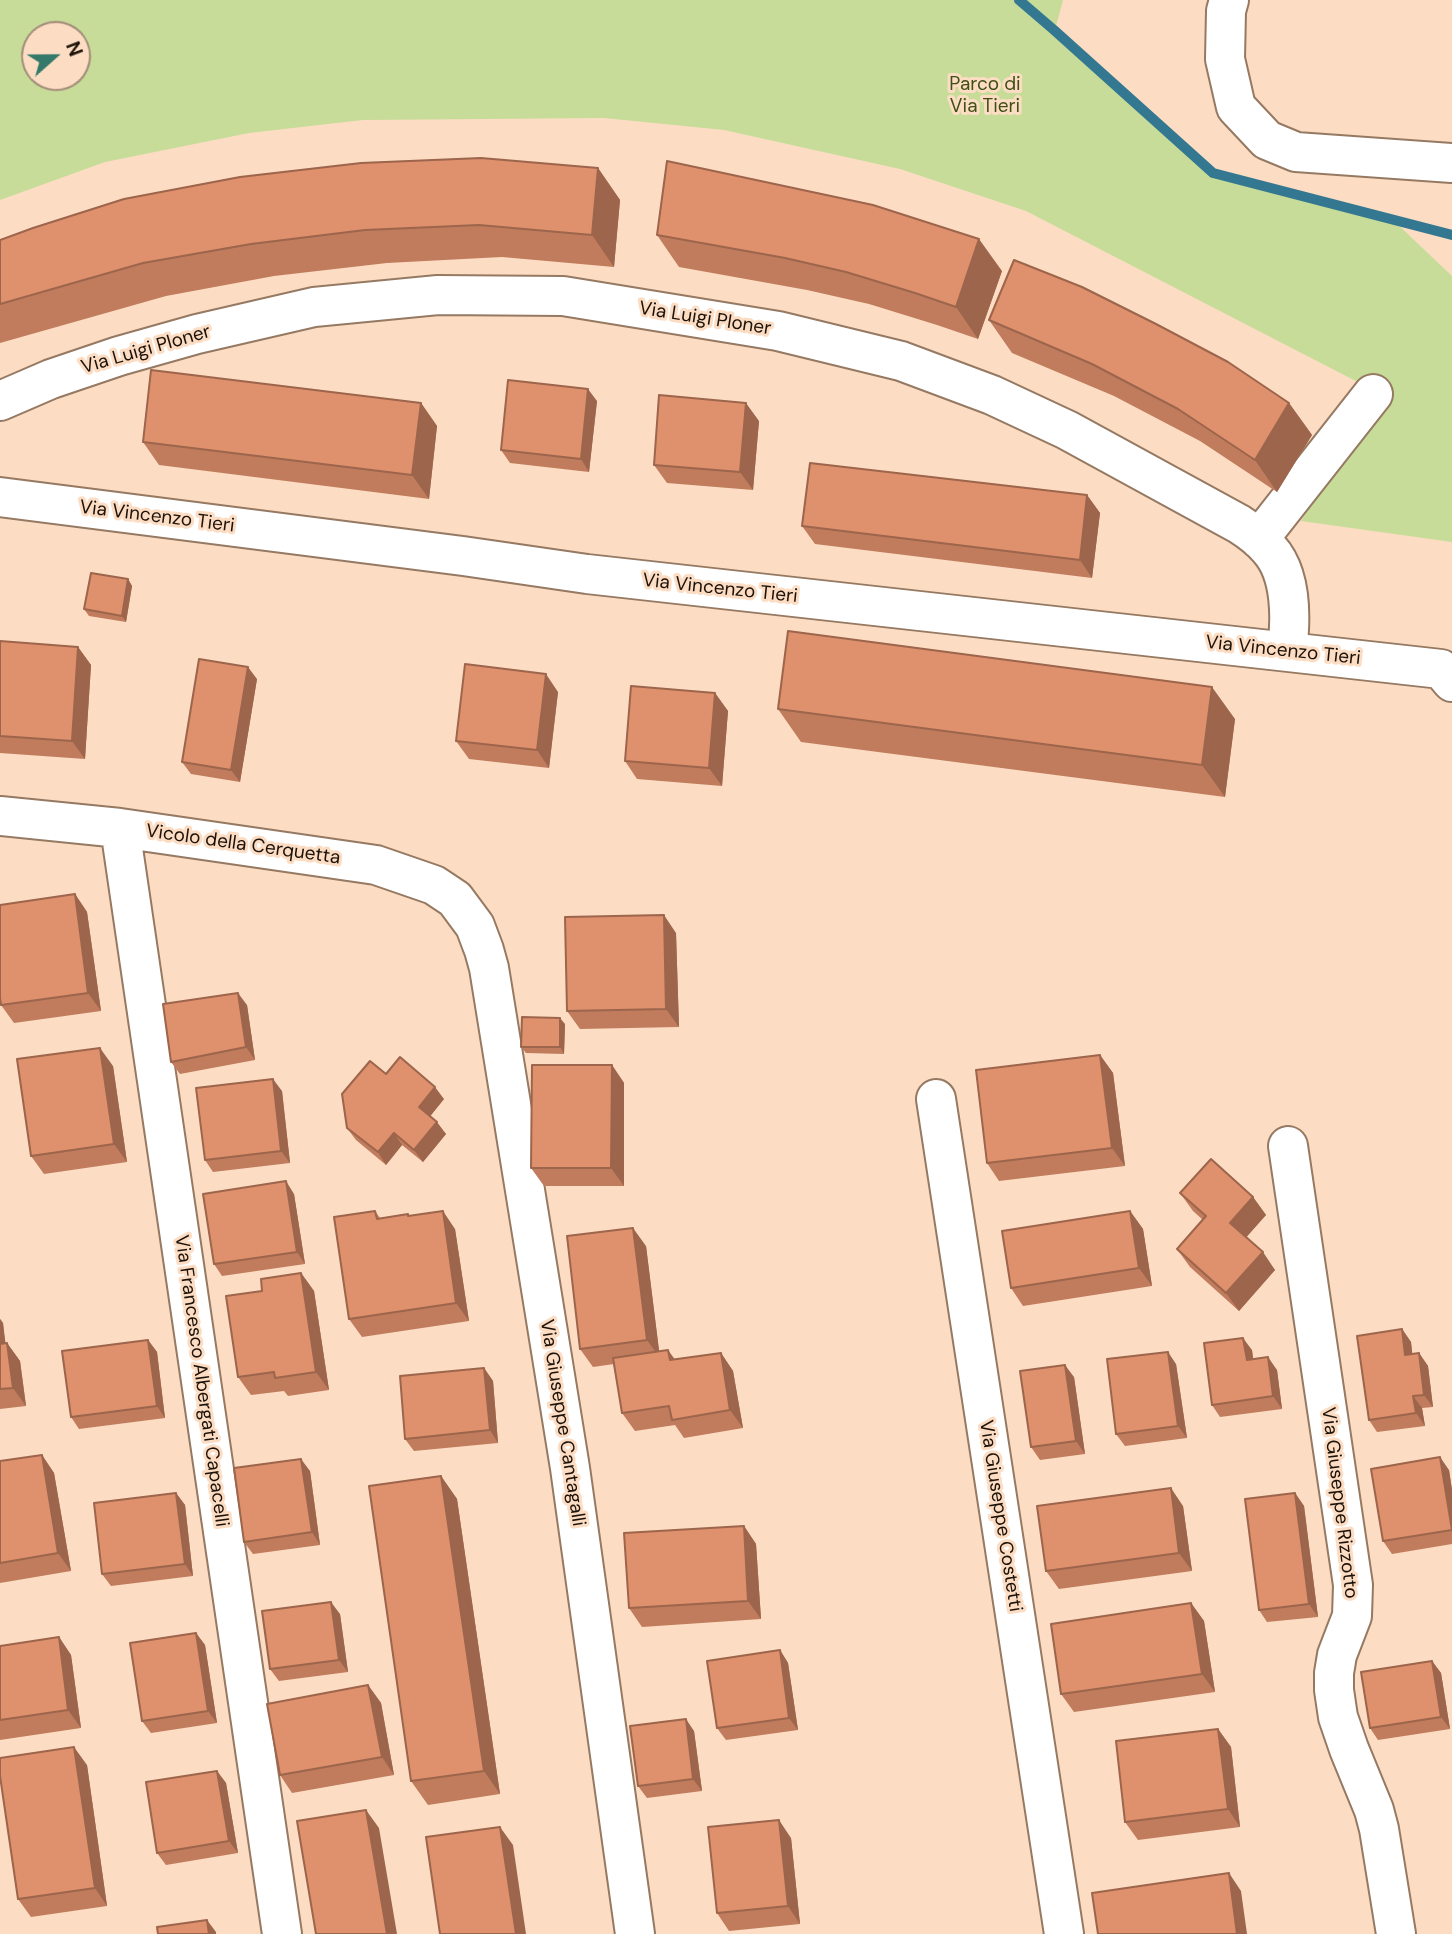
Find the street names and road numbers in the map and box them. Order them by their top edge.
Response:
street label: Via Luigi Ploner [637,297,773,341]
street label: Via Luigi Ploner [79,321,213,379]
street label: Via Vincenzo Tieri [78,496,236,538]
street label: Via Vincenzo Tieri [641,570,799,608]
street label: Via Vincenzo Tieri [1204,632,1362,670]
street label: Vicolo della Cerquetta [144,820,342,870]
street label: Via Francesco Albergati Capacelli [169,1234,233,1528]
street label: Via Giuseppe Cantagalli [534,1318,590,1528]
street label: Via Giuseppe Rizzotto [1316,1406,1362,1600]
street label: Via Giuseppe Costetti [974,1419,1026,1613]

